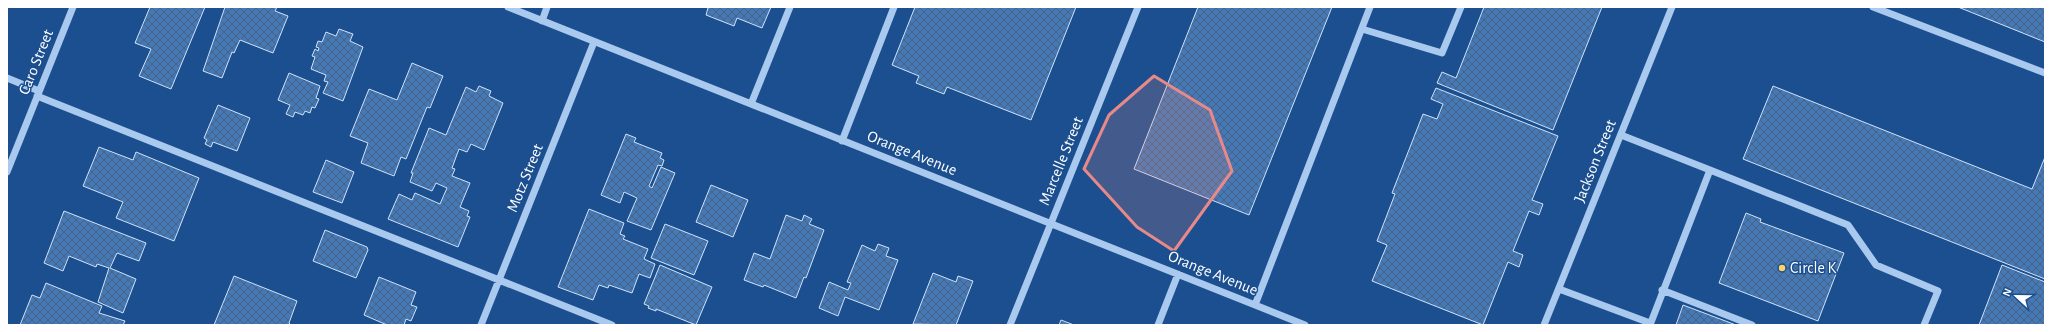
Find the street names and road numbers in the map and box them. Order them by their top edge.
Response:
street label: Caro Street [16,27,56,97]
street label: Marcelle Street [1036,114,1086,208]
street label: Jackson Street [1571,117,1619,205]
street label: Orange Avenue [865,128,959,178]
street label: Motz Street [504,142,546,214]
street label: Orange Avenue [1166,248,1260,298]

